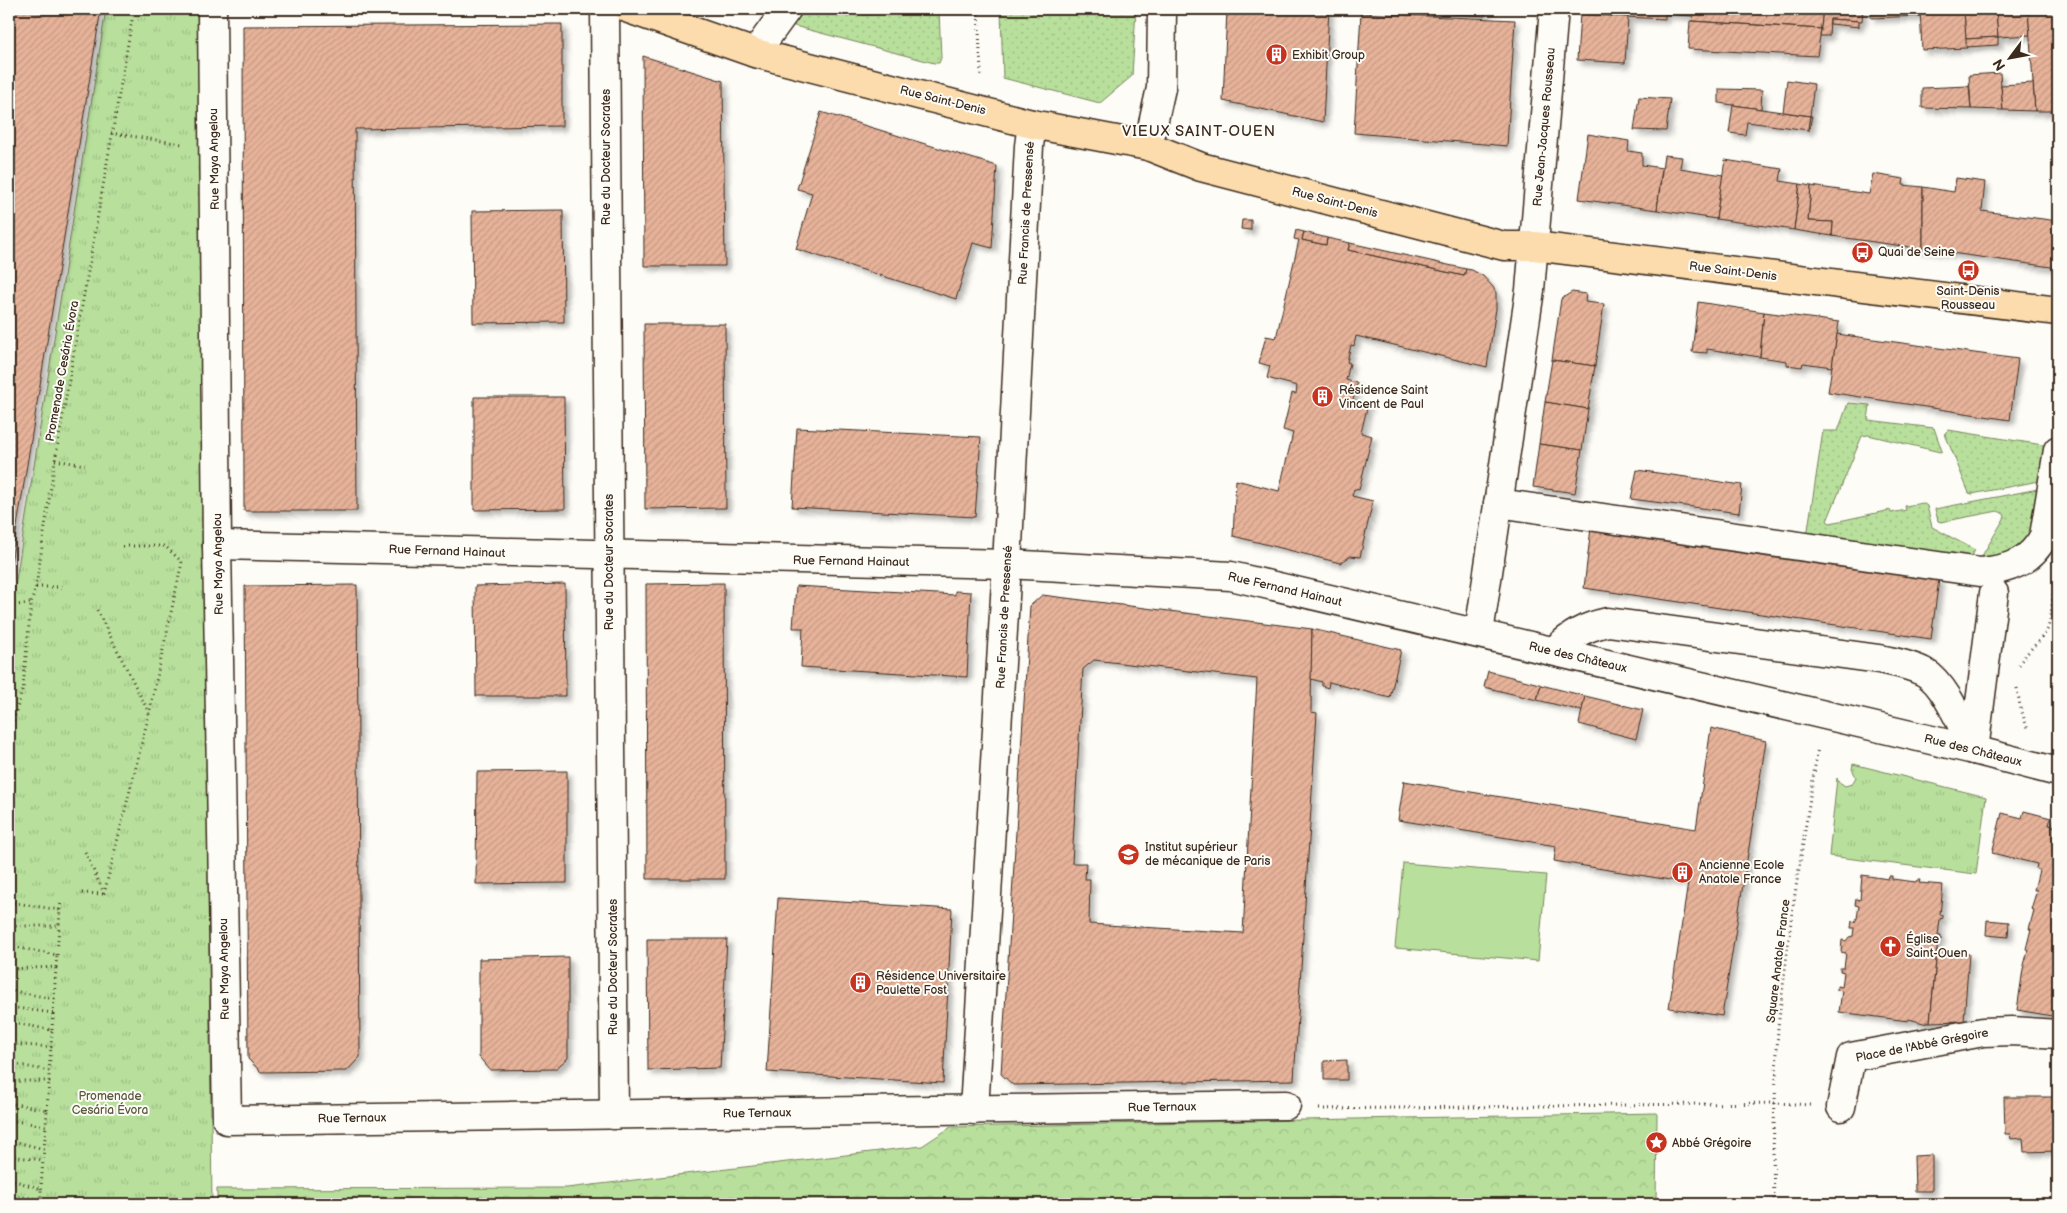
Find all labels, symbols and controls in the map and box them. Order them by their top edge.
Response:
north arrow [1984,32,2034,82]
building icon: Exhibit Group [1264,43,1288,67]
street label: Rue Jean-Jacques Rousseau [1530,47,1559,207]
place label: Exhibit Group [1292,48,1365,63]
text: N [1989,56,2009,74]
street label: Rue Saint-Denis [898,83,988,118]
street label: Rue du Docteur Socrates [599,89,614,225]
street label: Rue Maya Angelou [206,108,223,210]
district label: VIEUX SAINT-OUEN [1122,122,1276,141]
street label: Rue Francis de Pressensé [1015,141,1038,285]
street label: Rue Saint-Denis [1290,184,1379,221]
bus stop icon: Quai de Seine [1850,240,1874,264]
place label: Quai de Seine [1878,245,1955,260]
bus stop icon: Saint-Denis Rousseau [1956,258,1980,282]
street label: Rue Saint-Denis [1688,259,1778,284]
place label: Saint-Denis Rousseau [1937,284,2000,313]
street label: Promenade Cesária Évora [42,299,82,443]
place label: Résidence Saint Vincent de Paul [1339,383,1428,412]
building icon: Résidence Saint Vincent de Paul [1311,385,1335,409]
street label: Rue du Docteur Socrates [602,494,617,630]
street label: Rue Maya Angelou [210,513,227,615]
street label: Rue Fernand Hainaut [388,542,506,561]
street label: Rue Francis de Pressensé [993,545,1016,689]
street label: Rue Fernand Hainaut [793,553,910,570]
street label: Rue Fernand Hainaut [1226,569,1344,610]
street label: Rue des Châteaux [1527,639,1629,676]
street label: Rue des Châteaux [1922,731,2024,770]
place label: Institut supérieur de mécanique de Paris [1145,840,1270,869]
school or university icon: Institut supérieur de mécanique de Paris [1117,842,1141,866]
place label: Ancienne Ecole Anatole France [1699,858,1784,887]
building icon: Ancienne Ecole Anatole France [1671,860,1695,884]
street label: Square Anatole France [1763,898,1794,1024]
street label: Rue du Docteur Socrates [606,899,621,1035]
street label: Rue Maya Angelou [216,918,233,1020]
place label: Église Saint-Ouen [1906,931,1968,961]
church icon: Église Saint-Ouen [1878,934,1902,958]
place label: Résidence Universitaire Paulette Fost [876,969,1006,998]
building icon: Résidence Universitaire Paulette Fost [848,971,872,995]
street label: Place de l'Abbé Grégoire [1854,1025,1990,1066]
park label: Promenade Cesária Évora [72,1089,148,1118]
street label: Rue Ternaux [1128,1099,1197,1116]
street label: Rue Ternaux [723,1105,792,1122]
street label: Rue Ternaux [318,1110,387,1127]
place icon: Abbé Grégoire [1644,1131,1668,1155]
place label: Abbé Grégoire [1672,1136,1751,1151]

